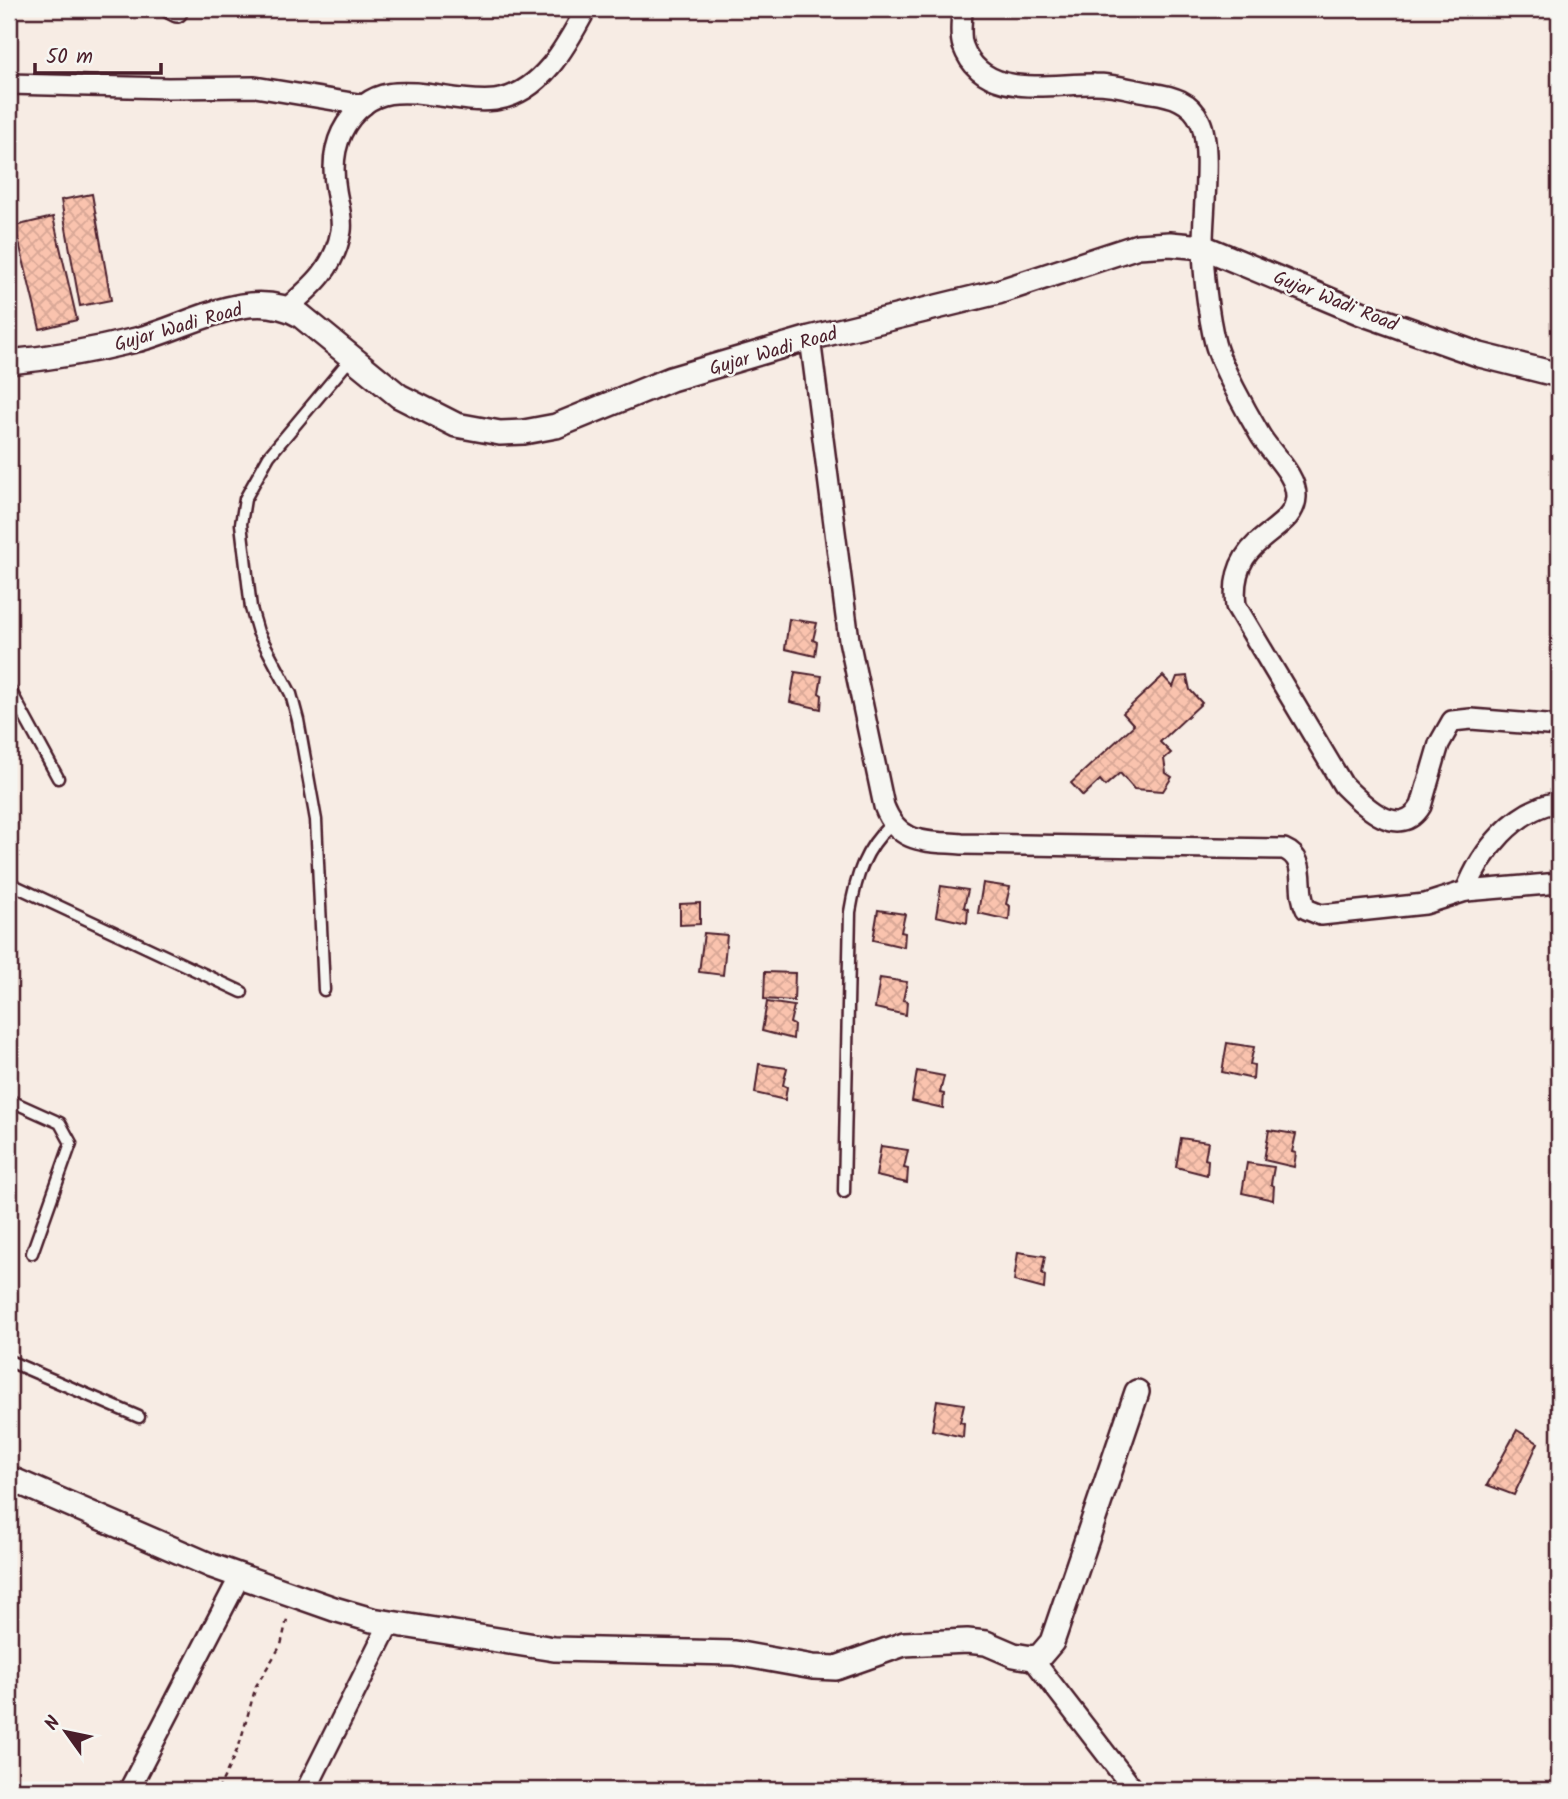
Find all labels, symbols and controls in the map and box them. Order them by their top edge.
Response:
scale bar [35,32,161,76]
text: 50 m [46,41,93,74]
street label: Gujar Wadi Road [1268,263,1402,341]
street label: Gujar Wadi Road [111,295,247,361]
street label: Gujar Wadi Road [706,319,842,385]
north arrow [32,1698,102,1768]
text: N [38,1711,69,1737]

